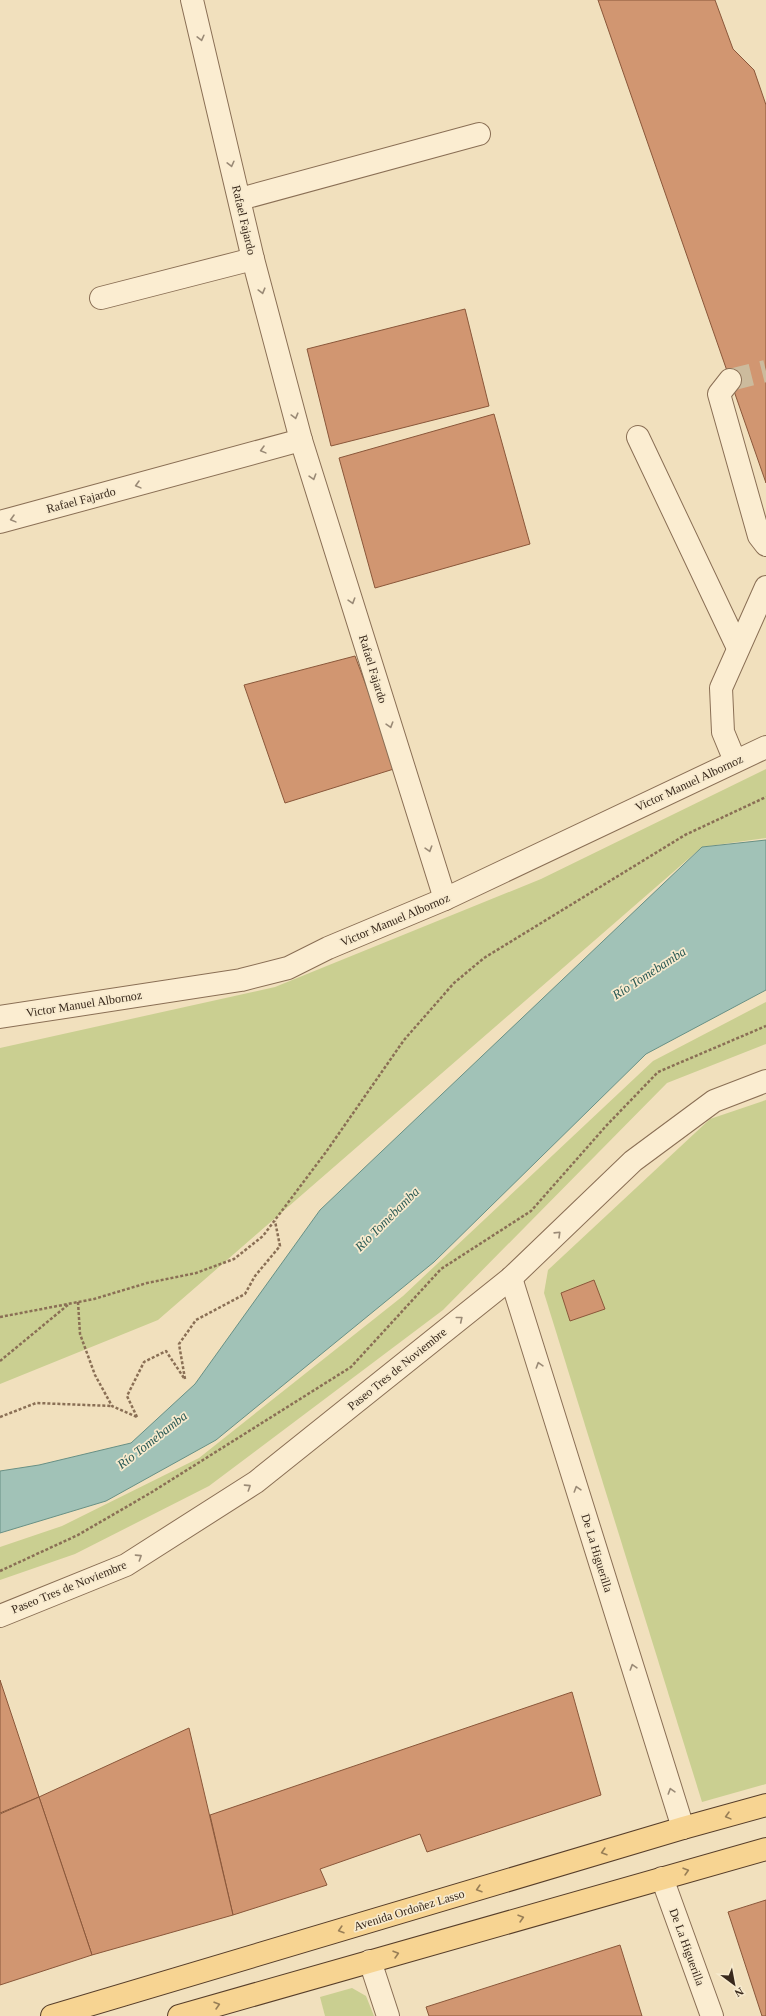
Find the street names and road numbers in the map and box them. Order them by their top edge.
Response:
street label: Rafael Fajardo [229,184,259,256]
street label: Rafael Fajardo [45,484,117,516]
street label: Rafael Fajardo [356,633,390,705]
street label: Victor Manuel Albornoz [633,752,745,814]
street label: Victor Manuel Albornoz [338,891,452,949]
street label: Victor Manuel Albornoz [25,988,143,1020]
street label: Paseo Tres de Noviembre [345,1325,449,1413]
street label: De La Higuerilla [578,1512,616,1595]
street label: Paseo Tres de Noviembre [9,1557,129,1617]
street label: Avenida Ordoñez Lasso [352,1886,466,1934]
street label: De La Higuerilla [667,1906,708,1988]

